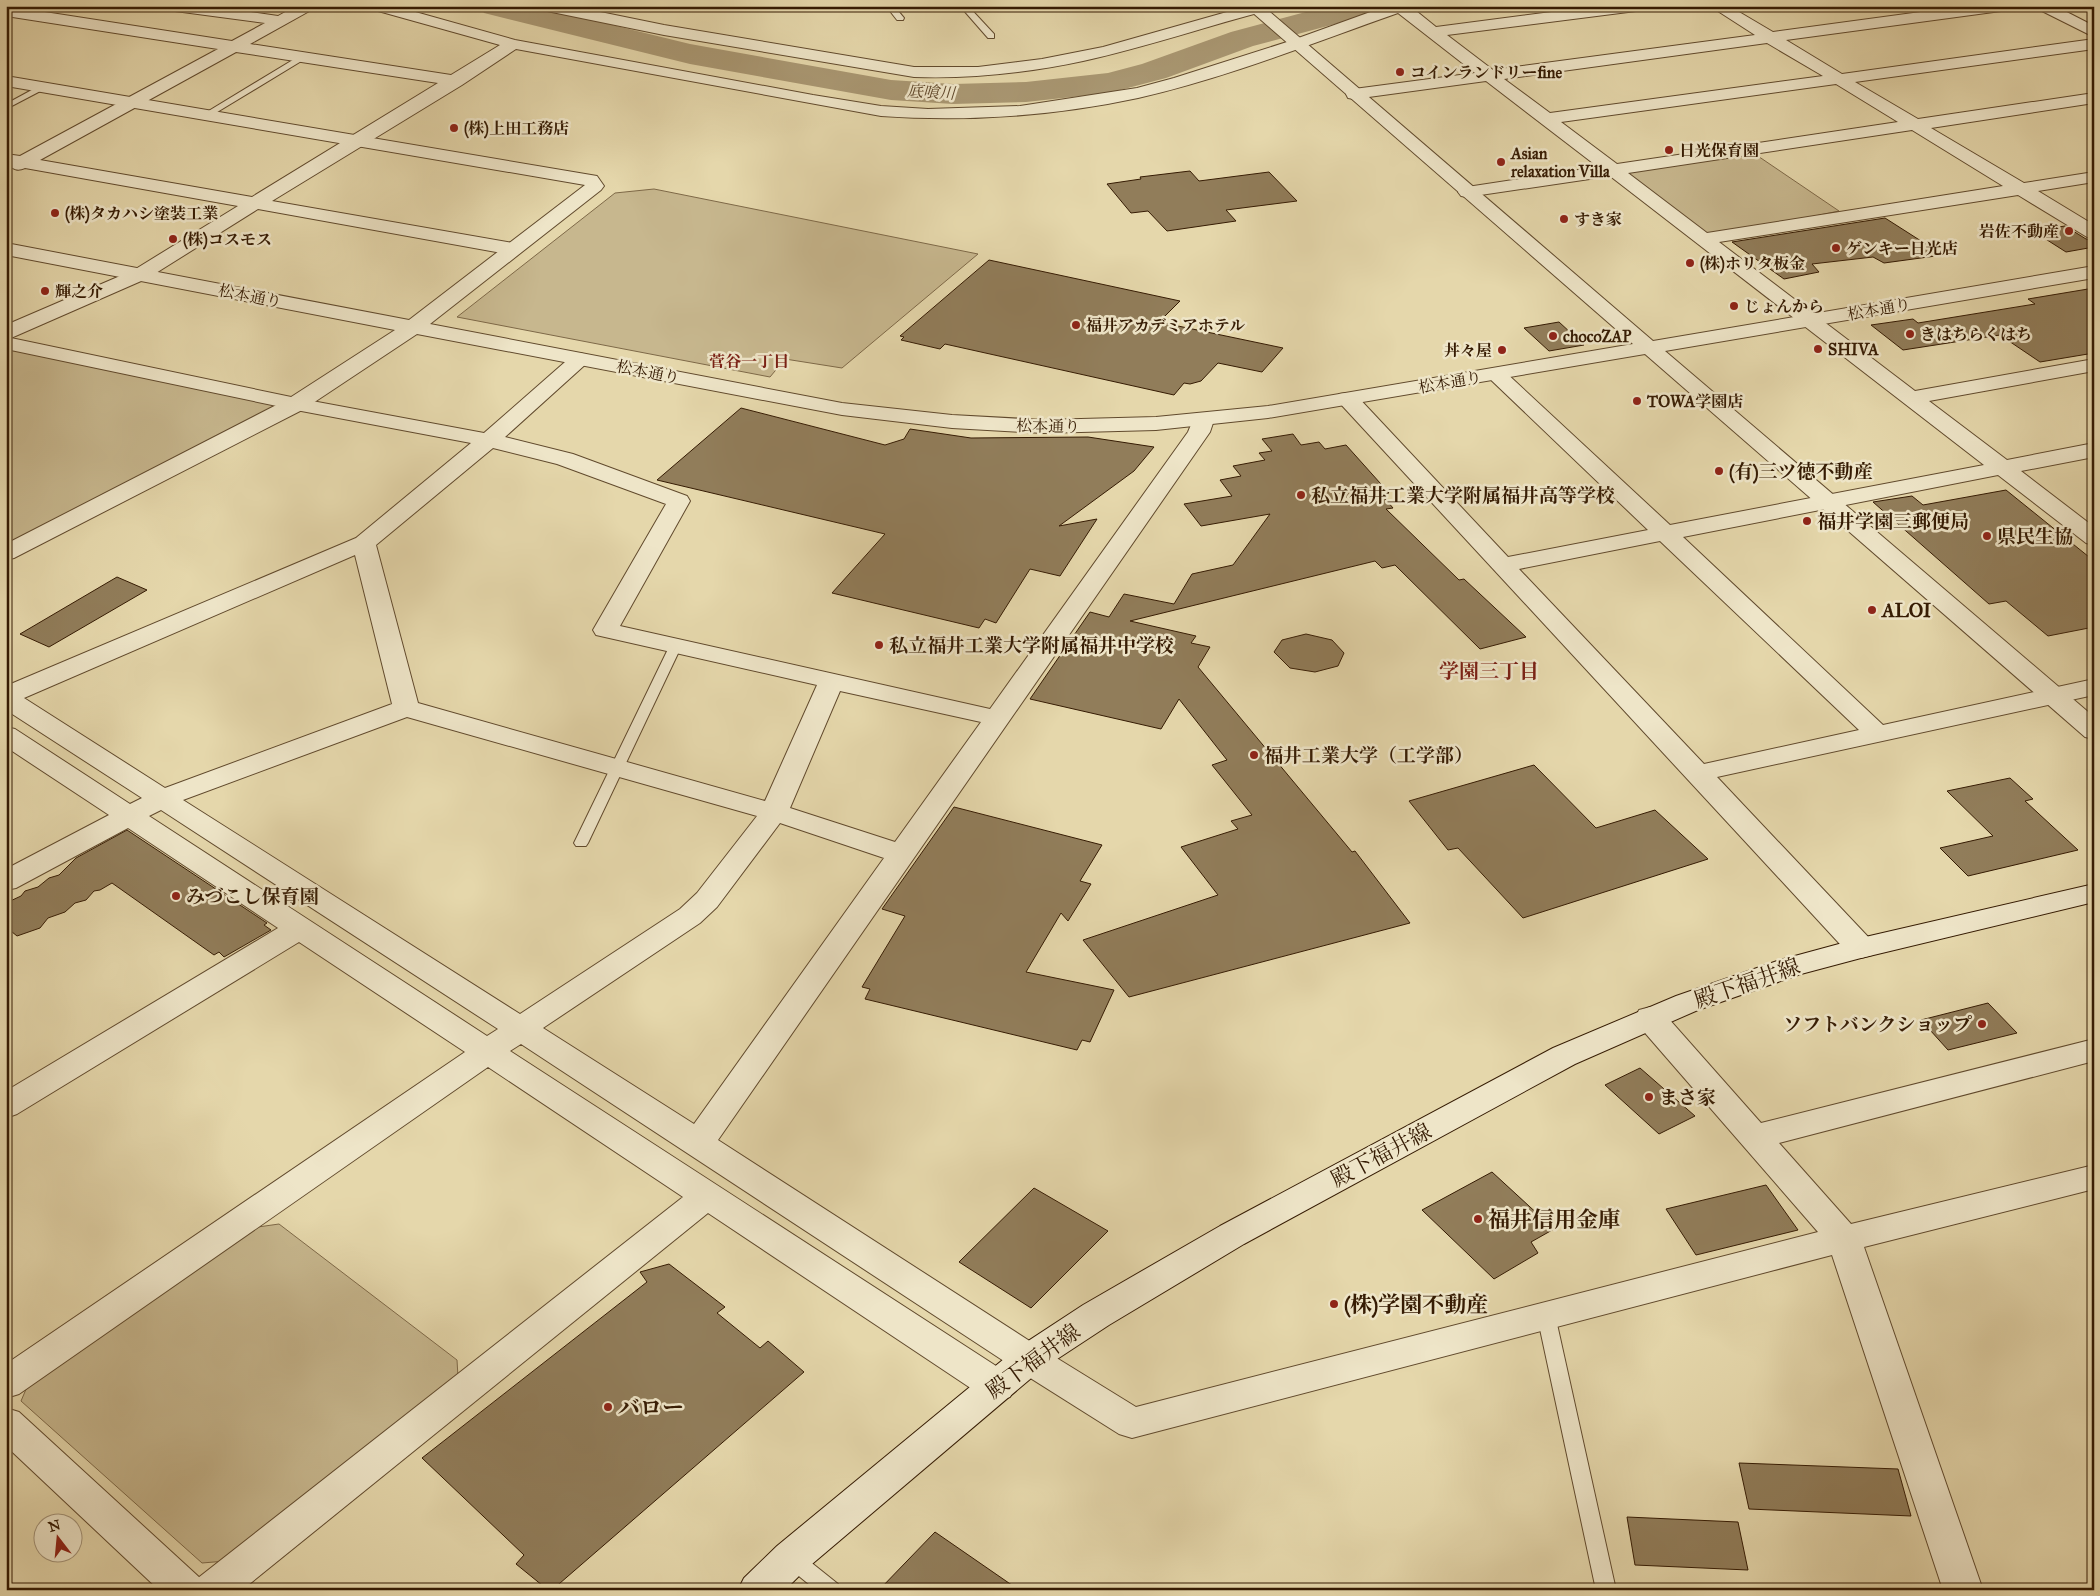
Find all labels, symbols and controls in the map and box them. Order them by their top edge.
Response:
place label: コインランドリーfine [1410,63,1562,82]
marker: コインランドリーfine [1394,66,1406,78]
water label: 底喰川 [907,81,957,103]
place label: (株)上田工務店 [464,119,569,139]
marker: (株)上田工務店 [448,122,460,134]
place label: 日光保育園 [1679,141,1759,160]
place label: Asian relaxation Villa [1510,144,1611,181]
marker: 日光保育園 [1663,144,1675,156]
marker: Asian relaxation Villa [1495,156,1507,168]
place label: (株)タカハシ塗装工業 [65,204,218,224]
marker: (株)タカハシ塗装工業 [49,207,61,219]
place label: すき家 [1574,210,1622,229]
marker: すき家 [1558,213,1570,225]
place label: 岩佐不動産 [1979,222,2059,241]
marker: 岩佐不動産 [2063,225,2075,237]
place label: (株)コスモス [183,230,272,250]
marker: (株)コスモス [167,233,179,245]
place label: ゲンキー日光店 [1846,239,1958,258]
marker: ゲンキー日光店 [1830,242,1842,254]
place label: (株)ホリタ板金 [1700,254,1805,274]
marker: (株)ホリタ板金 [1684,257,1696,269]
street label: 松本通り [217,281,283,311]
place label: 輝之介 [55,282,103,301]
marker: 輝之介 [39,285,51,297]
street label: 松本通り [1846,294,1912,324]
place label: じょんから [1744,297,1824,316]
marker: じょんから [1728,300,1740,312]
place label: 福井アカデミアホテル [1085,316,1245,335]
marker: 福井アカデミアホテル [1070,319,1082,331]
place label: きはちらくはち [1920,325,2032,344]
place label: chocoZAP [1563,327,1632,346]
marker: きはちらくはち [1904,328,1916,340]
marker: chocoZAP [1547,330,1559,342]
place label: SHIVA [1828,340,1879,359]
place label: 丼々屋 [1444,341,1492,360]
marker: SHIVA [1812,343,1824,355]
marker: 丼々屋 [1496,344,1508,356]
district label: 菅谷一丁目 [709,352,789,371]
street label: 松本通り [615,357,681,387]
street label: 松本通り [1417,367,1483,397]
place label: TOWA学園店 [1646,392,1743,411]
marker: TOWA学園店 [1631,395,1643,407]
street label: 松本通り [1016,416,1080,436]
place label: (有)三ツ徳不動産 [1729,460,1873,484]
marker: (有)三ツ徳不動産 [1713,465,1725,477]
place label: 私立福井工業大学附属福井高等学校 [1311,484,1615,507]
marker: 私立福井工業大学附属福井高等学校 [1295,489,1307,501]
place label: 福井学園三郵便局 [1817,510,1969,533]
marker: 福井学園三郵便局 [1801,515,1813,527]
place label: 県民生協 [1997,525,2073,548]
marker: 県民生協 [1981,530,1993,542]
place label: ALOI [1880,599,1931,622]
marker: ALOI [1866,604,1878,616]
place label: 私立福井工業大学附属福井中学校 [889,634,1174,657]
marker: 私立福井工業大学附属福井中学校 [873,639,885,651]
district label: 学園三丁目 [1439,659,1539,683]
place label: 福井工業大学（工学部） [1264,744,1473,767]
marker: 福井工業大学（工学部） [1248,749,1260,761]
place label: みづこし保育園 [186,885,319,908]
marker: みづこし保育園 [170,890,182,902]
street label: 殿下福井線 [1691,952,1803,1014]
place label: ソフトバンクショップ [1783,1013,1972,1036]
marker: ソフトバンクショップ [1976,1018,1988,1030]
place label: まさ家 [1659,1086,1716,1109]
marker: まさ家 [1643,1091,1655,1103]
street label: 殿下福井線 [1326,1117,1436,1193]
place label: 福井信用金庫 [1488,1206,1620,1233]
marker: 福井信用金庫 [1472,1213,1484,1225]
place label: (株)学園不動産 [1344,1291,1488,1318]
marker: (株)学園不動産 [1328,1298,1340,1310]
street label: 殿下福井線 [981,1318,1085,1404]
place label: バロー [618,1394,684,1421]
marker: バロー [602,1401,614,1413]
north arrow [32,1514,82,1564]
text: N [47,1516,63,1536]

